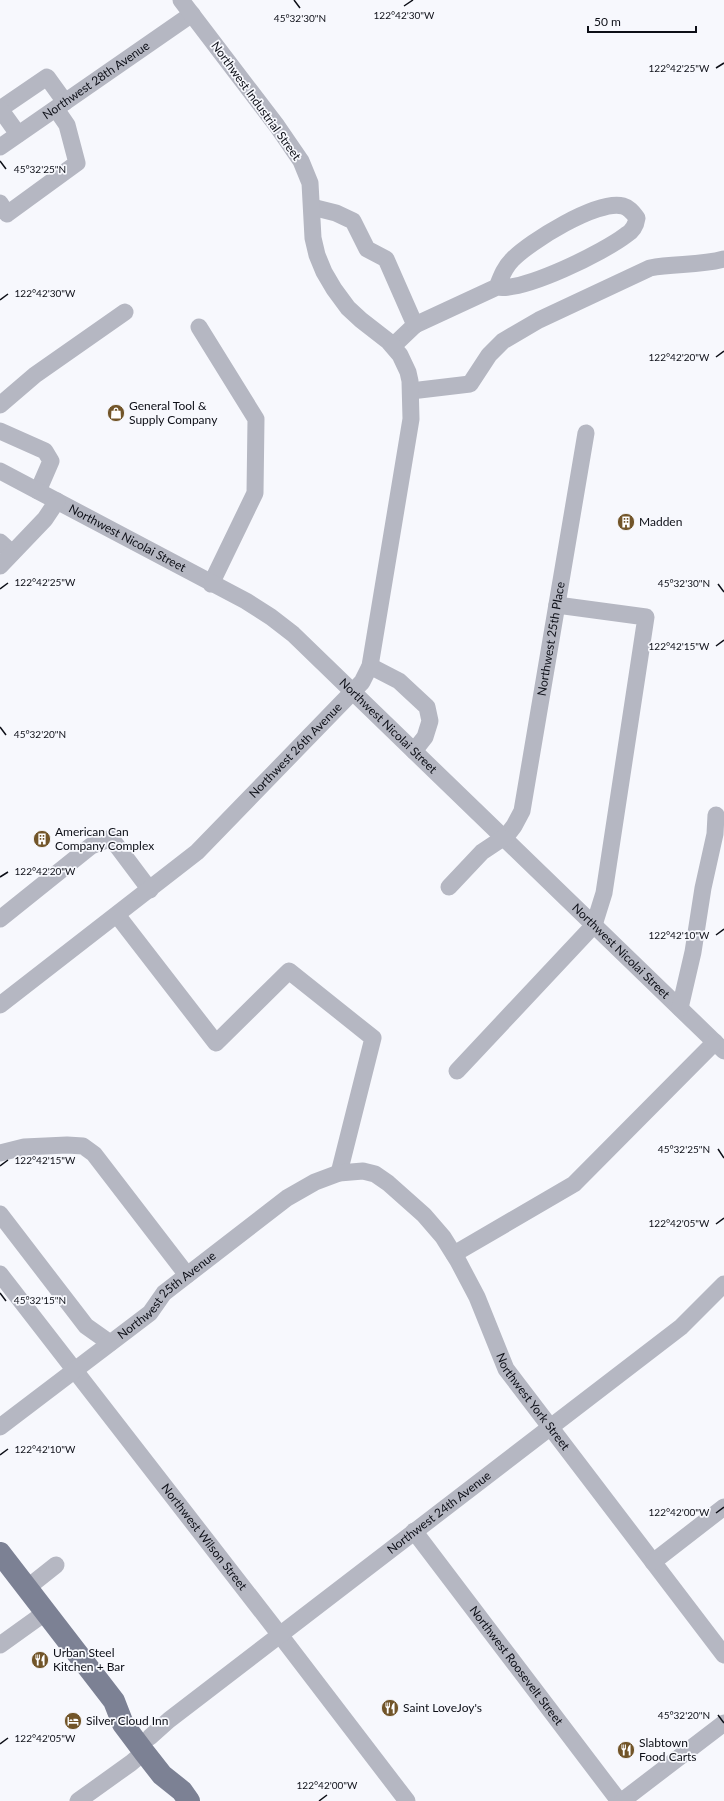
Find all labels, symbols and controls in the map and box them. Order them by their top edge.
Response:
scale bar [588,8,696,34]
text: 122°42'30"W [374,9,435,21]
text: 45°32'30"N [274,12,326,24]
text: 50 m [594,14,621,29]
street label: Northwest 28th Avenue [39,38,152,122]
street label: Northwest Industrial Street [208,38,305,164]
text: 122°42'25"W [649,62,710,74]
text: 45°32'25"N [14,163,66,175]
text: 122°42'30"W [15,287,76,299]
text: 122°42'20"W [649,351,710,363]
place label: General Tool & Supply Company [129,398,218,427]
shop icon: General Tool & Supply Company [106,403,126,423]
street label: Northwest Nicolai Street [66,501,189,575]
building icon: Madden [616,512,636,532]
place label: Madden [639,514,682,529]
text: 122°42'25"W [15,576,76,588]
text: 45°32'30"N [658,577,710,589]
street label: Northwest 25th Place [534,581,568,697]
text: 122°42'15"W [649,640,710,652]
street label: Northwest Nicolai Street [336,675,441,777]
street label: Northwest 26th Avenue [246,699,345,801]
text: 45°32'20"N [14,728,66,740]
place label: American Can Company Complex [55,824,154,853]
building icon: American Can Company Complex [32,829,52,849]
text: 122°42'20"W [15,865,76,877]
street label: Northwest Nicolai Street [569,900,674,1002]
text: 122°42'10"W [649,929,710,941]
text: 45°32'25"N [658,1143,710,1155]
text: 122°42'15"W [15,1154,76,1166]
text: 122°42'05"W [649,1217,710,1229]
street label: Northwest 25th Avenue [114,1248,219,1342]
text: 45°32'15"N [14,1294,66,1306]
street label: Northwest York Street [493,1350,574,1454]
text: 122°42'10"W [15,1443,76,1455]
street label: Northwest 24th Avenue [384,1468,494,1557]
street label: Northwest Wilson Street [158,1481,251,1594]
text: 122°42'00"W [649,1506,710,1518]
street label: Northwest Roosevelt Street [467,1603,567,1728]
place label: Urban Steel Kitchen + Bar [53,1645,125,1674]
restaurant icon: Urban Steel Kitchen + Bar [30,1650,50,1670]
restaurant icon: Saint LoveJoy's [380,1698,400,1718]
place label: Saint LoveJoy's [403,1700,482,1715]
text: 45°32'20"N [658,1709,710,1721]
hotel icon: Silver Cloud Inn [63,1711,83,1731]
place label: Silver Cloud Inn [86,1713,169,1728]
text: 122°42'05"W [15,1732,76,1744]
place label: Slabtown Food Carts [639,1735,697,1764]
restaurant icon: Slabtown Food Carts [616,1740,636,1760]
text: 122°42'00"W [297,1779,358,1791]

